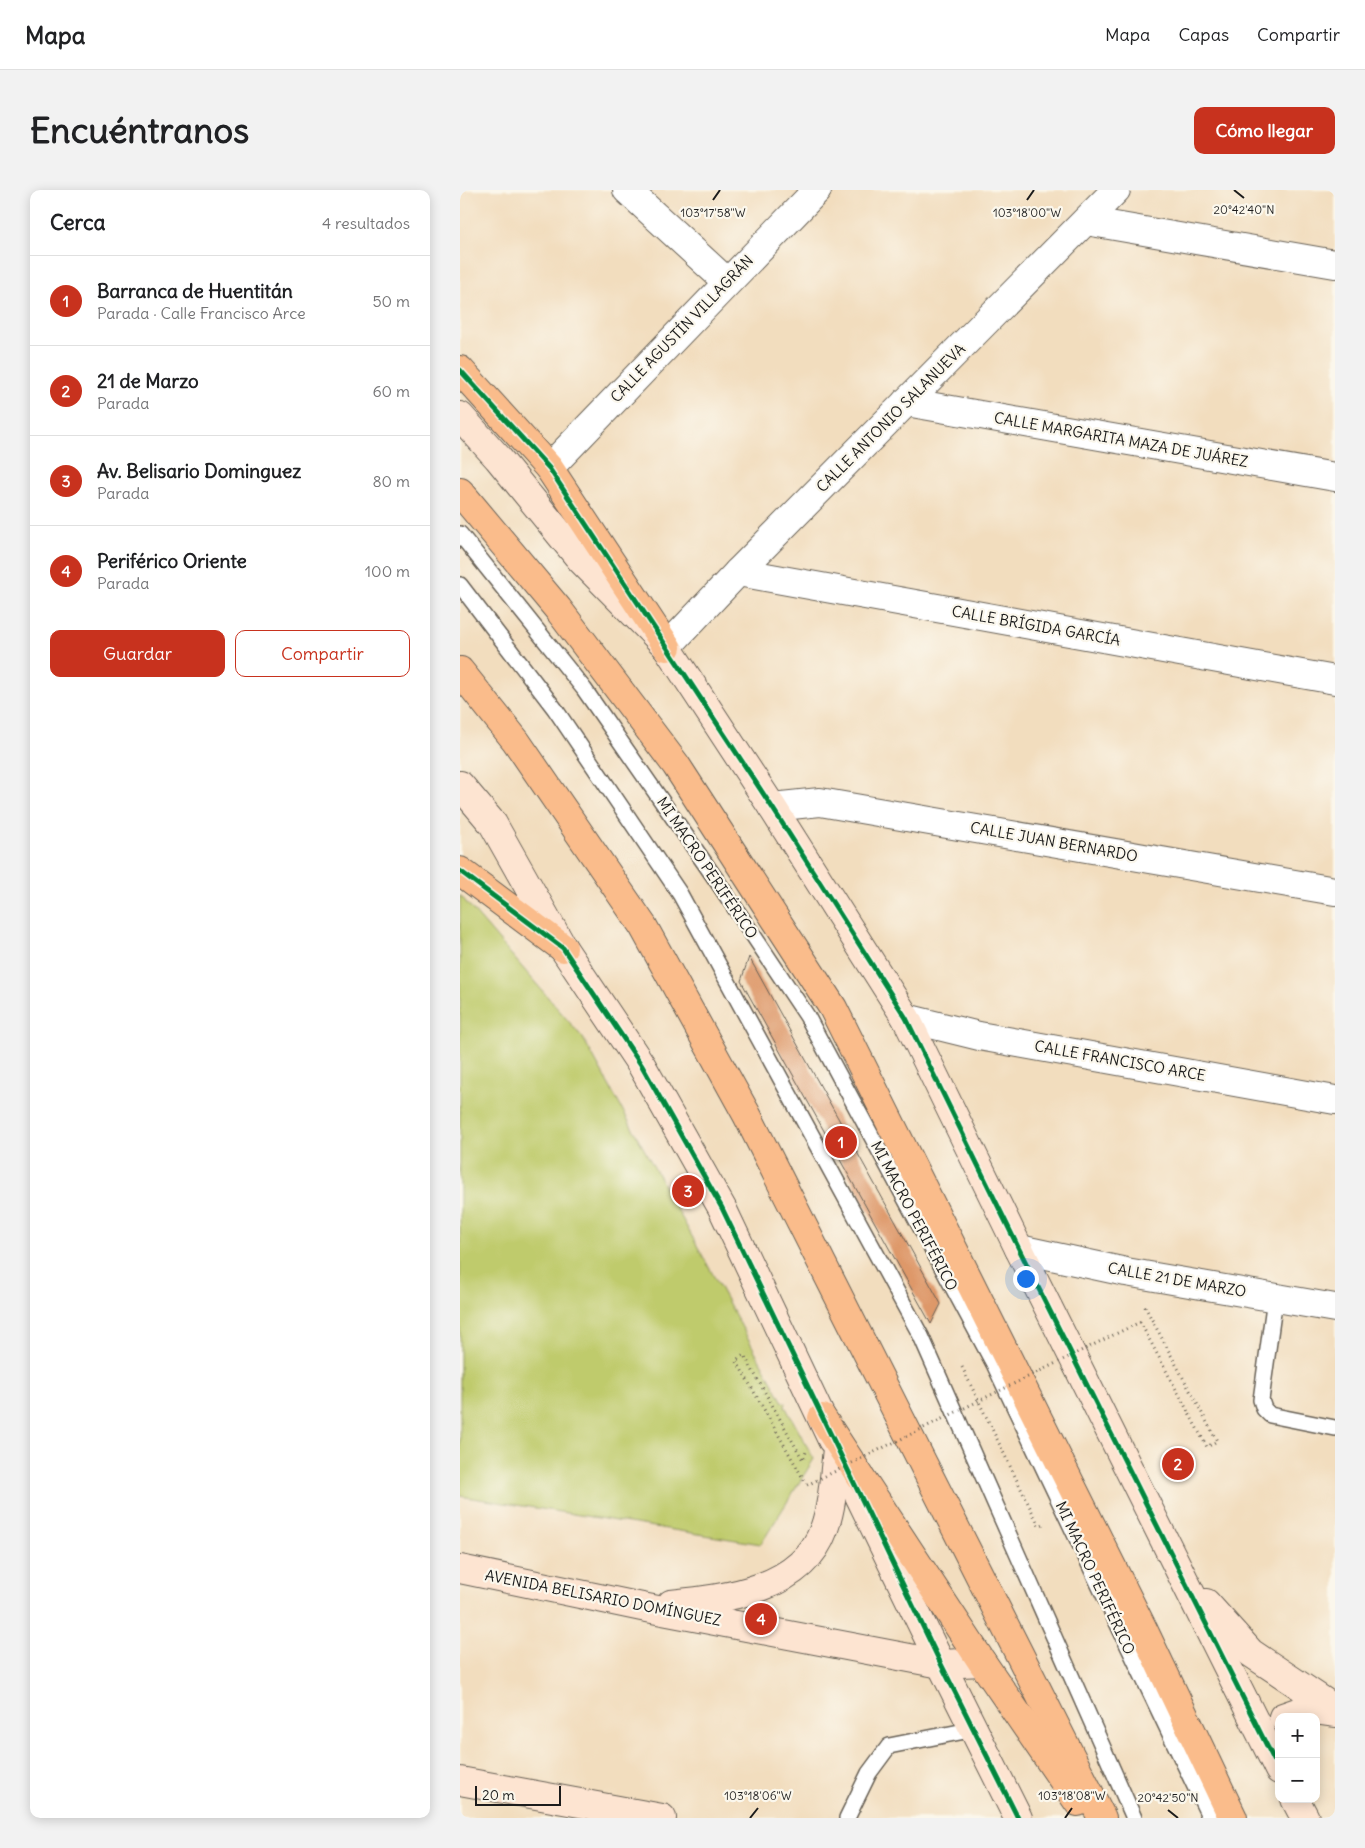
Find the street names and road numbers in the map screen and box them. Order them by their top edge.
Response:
street label: CALLE AGUSTÍN VILLAGRÁN [606,251,757,406]
street label: CALLE ANTONIO SALANUEVA [812,339,969,496]
street label: CALLE MARGARITA MAZA DE JUÁREZ [993,408,1250,471]
street label: CALLE BRÍGIDA GARCÍA [950,601,1122,650]
street label: MI MACRO PERIFÉRICO [653,793,762,942]
street label: CALLE JUAN BERNARDO [969,817,1139,866]
street label: CALLE FRANCISCO ARCE [1033,1036,1207,1085]
street label: MI MACRO PERIFÉRICO [867,1138,962,1294]
street label: CALLE 21 DE MARZO [1106,1258,1248,1301]
street label: MI MACRO PERIFÉRICO [1052,1498,1139,1657]
street label: AVENIDA BELISARIO DOMÍNGUEZ [483,1565,723,1630]

